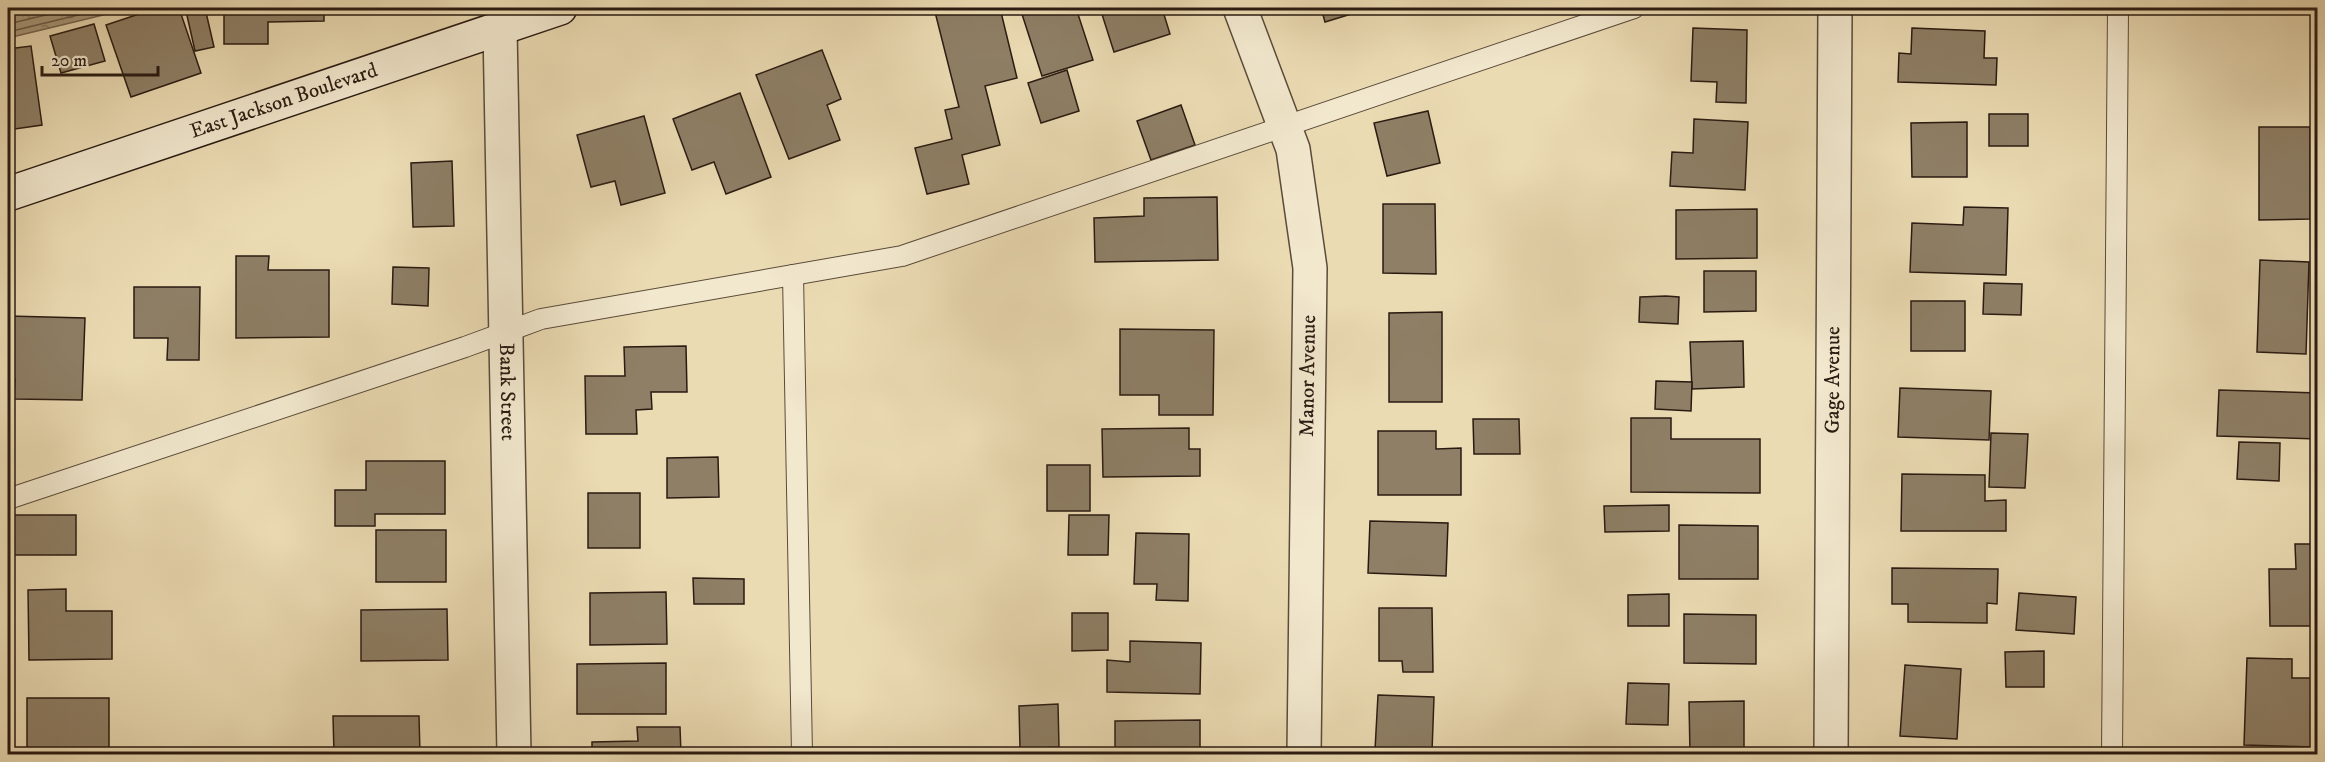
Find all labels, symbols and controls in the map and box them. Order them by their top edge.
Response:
scale bar [42,39,158,77]
text: 20 m [51,50,87,72]
street label: East Jackson Boulevard [187,57,381,145]
street label: Manor Avenue [1294,314,1322,437]
street label: Gage Avenue [1820,326,1846,434]
street label: Bank Street [493,343,521,441]

